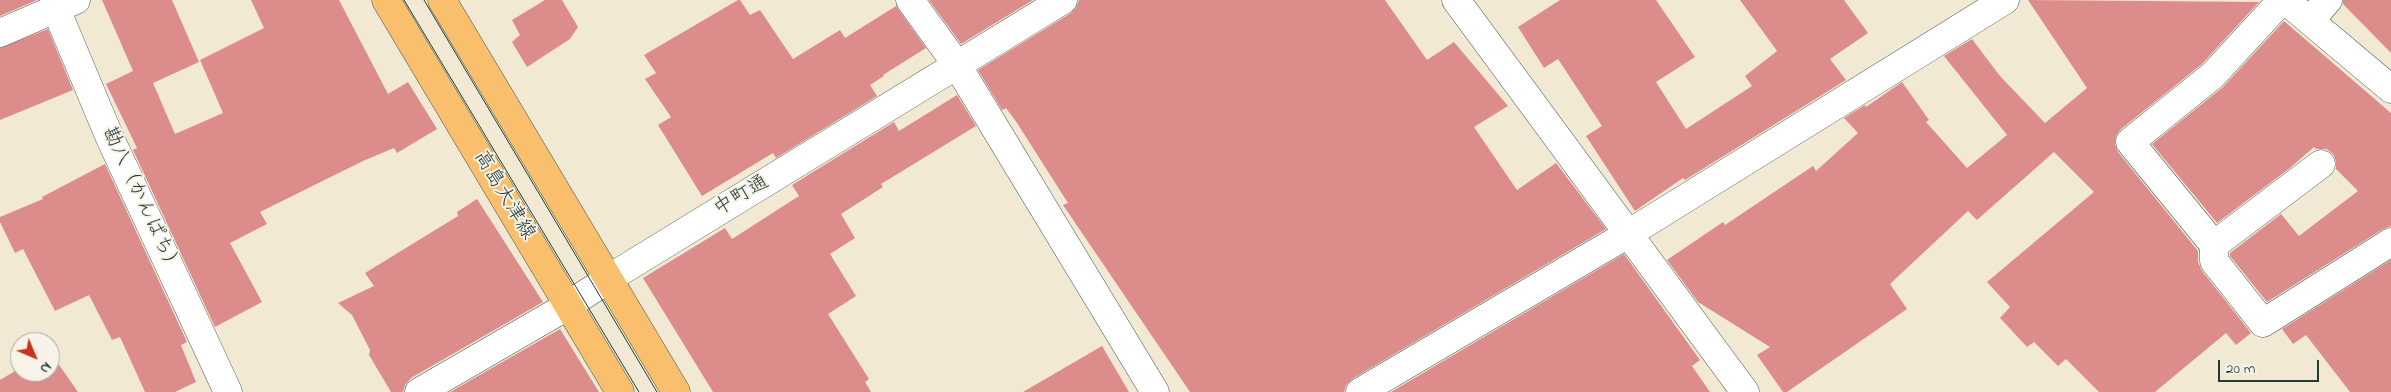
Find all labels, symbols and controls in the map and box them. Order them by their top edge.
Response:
street label: 勘八（かんぱち） [95,123,185,279]
street label: 高島大津線 [467,147,539,245]
street label: 中町通 [710,171,774,223]
north arrow [10,332,60,382]
scale bar [2221,350,2322,382]
text: N [34,356,56,378]
text: 20 m [2226,358,2255,380]

